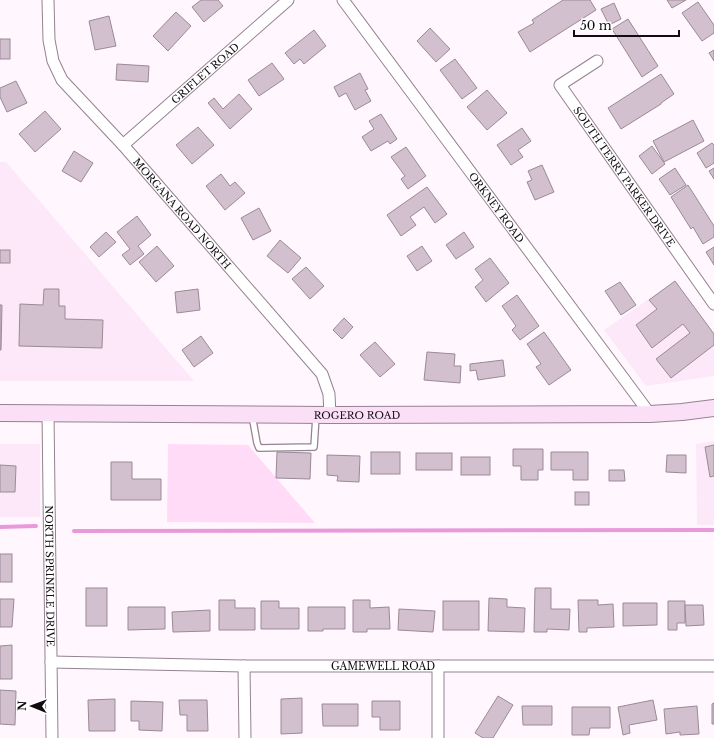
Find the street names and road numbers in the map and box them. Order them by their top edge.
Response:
street label: GRIFLET ROAD [169,40,242,107]
street label: SOUTH TERRY PARKER DRIVE [570,104,678,249]
street label: MORGANA ROAD NORTH [130,155,234,272]
street label: ORKNEY ROAD [466,170,527,246]
street label: ROGERO ROAD [314,409,400,422]
street label: NORTH SPRINKLE DRIVE [42,505,57,647]
street label: GAMEWELL ROAD [331,660,435,673]

